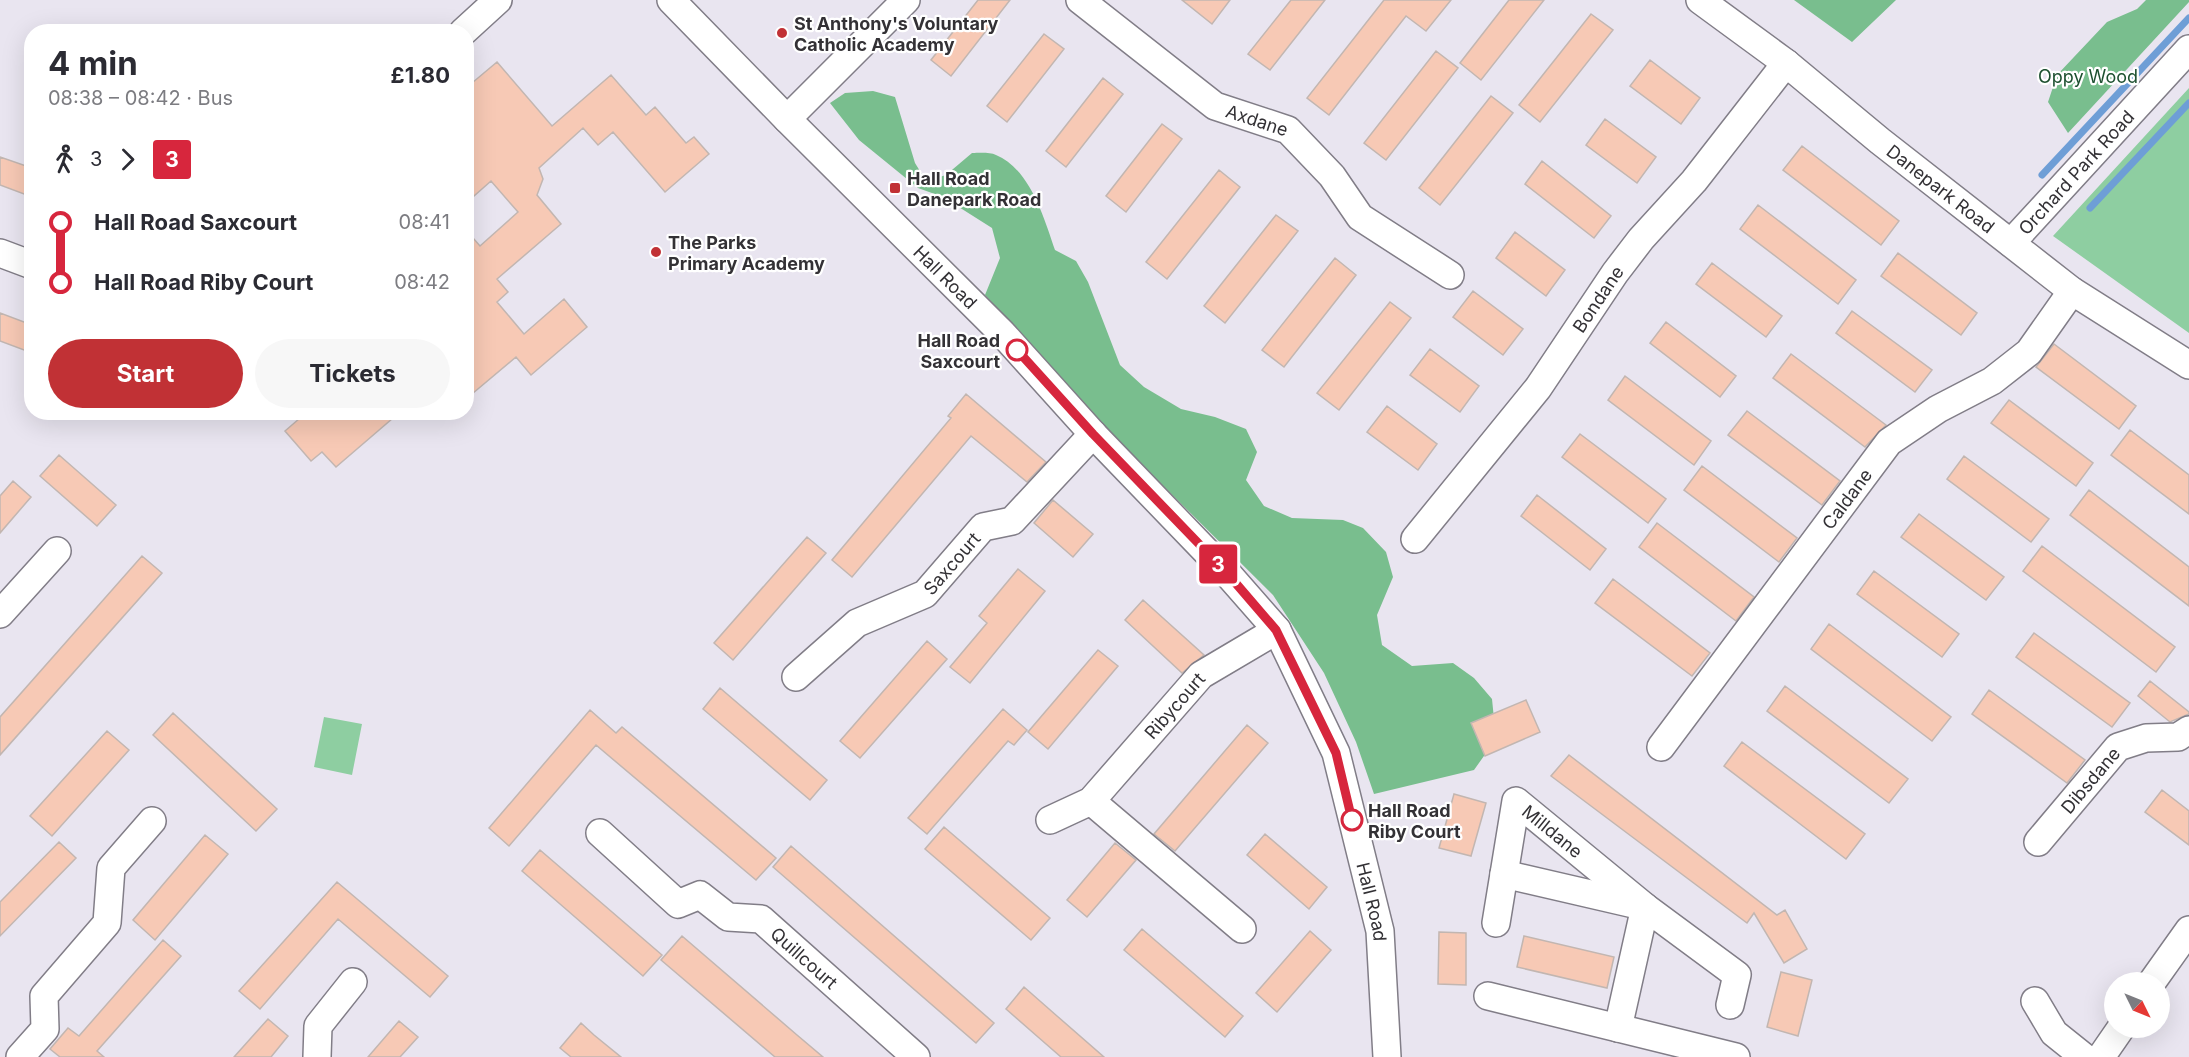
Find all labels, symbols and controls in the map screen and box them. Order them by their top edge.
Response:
place label: St Anthony's Voluntary Catholic Academy [794,13,999,55]
marker: St Anthony's Voluntary Catholic Academy [775,26,789,40]
text: 4 min [48,43,138,83]
text: £1.80 [391,62,450,88]
park label: Oppy Wood [2038,66,2138,87]
text: 08:38 – 08:42 · Bus [48,86,233,110]
street label: Axdane [1223,100,1291,140]
street label: Orchard Park Road [2014,106,2138,239]
street label: Danepark Road [1883,140,1999,237]
icon: walk [48,143,81,176]
icon: forward [111,143,144,176]
text: 3 [90,147,102,171]
text: 3 [165,147,179,172]
place label: Hall Road Danepark Road [907,168,1041,210]
marker: Hall Road Danepark Road [888,181,902,195]
text: Hall Road Saxcourt [94,209,297,235]
text: 08:41 [399,210,450,234]
place label: The Parks Primary Academy [668,232,825,274]
street label: Hall Road [910,241,982,313]
marker: The Parks Primary Academy [649,245,663,259]
street label: Bondane [1568,261,1627,336]
text: Hall Road Riby Court [94,269,313,295]
text: 08:42 [394,270,450,294]
place label: Hall Road Saxcourt [917,330,1000,372]
button: Start [48,339,243,408]
button: Tickets [255,339,450,408]
marker: Hall Road Saxcourt [1006,339,1028,361]
street label: Caldane [1817,464,1876,533]
street label: Saxcourt [919,528,984,599]
line badge: 3 [1198,544,1238,584]
text: 3 [1211,552,1225,577]
street label: Ribycourt [1140,668,1209,743]
street label: Dibsdane [2056,743,2124,817]
place label: Hall Road Riby Court [1368,800,1461,842]
street label: Milldane [1518,800,1587,862]
marker: Hall Road Riby Court [1341,809,1363,831]
street label: Hall Road [1353,860,1391,942]
street label: Quillcourt [767,922,842,993]
north arrow [2104,972,2170,1038]
map controls [2104,972,2170,1038]

